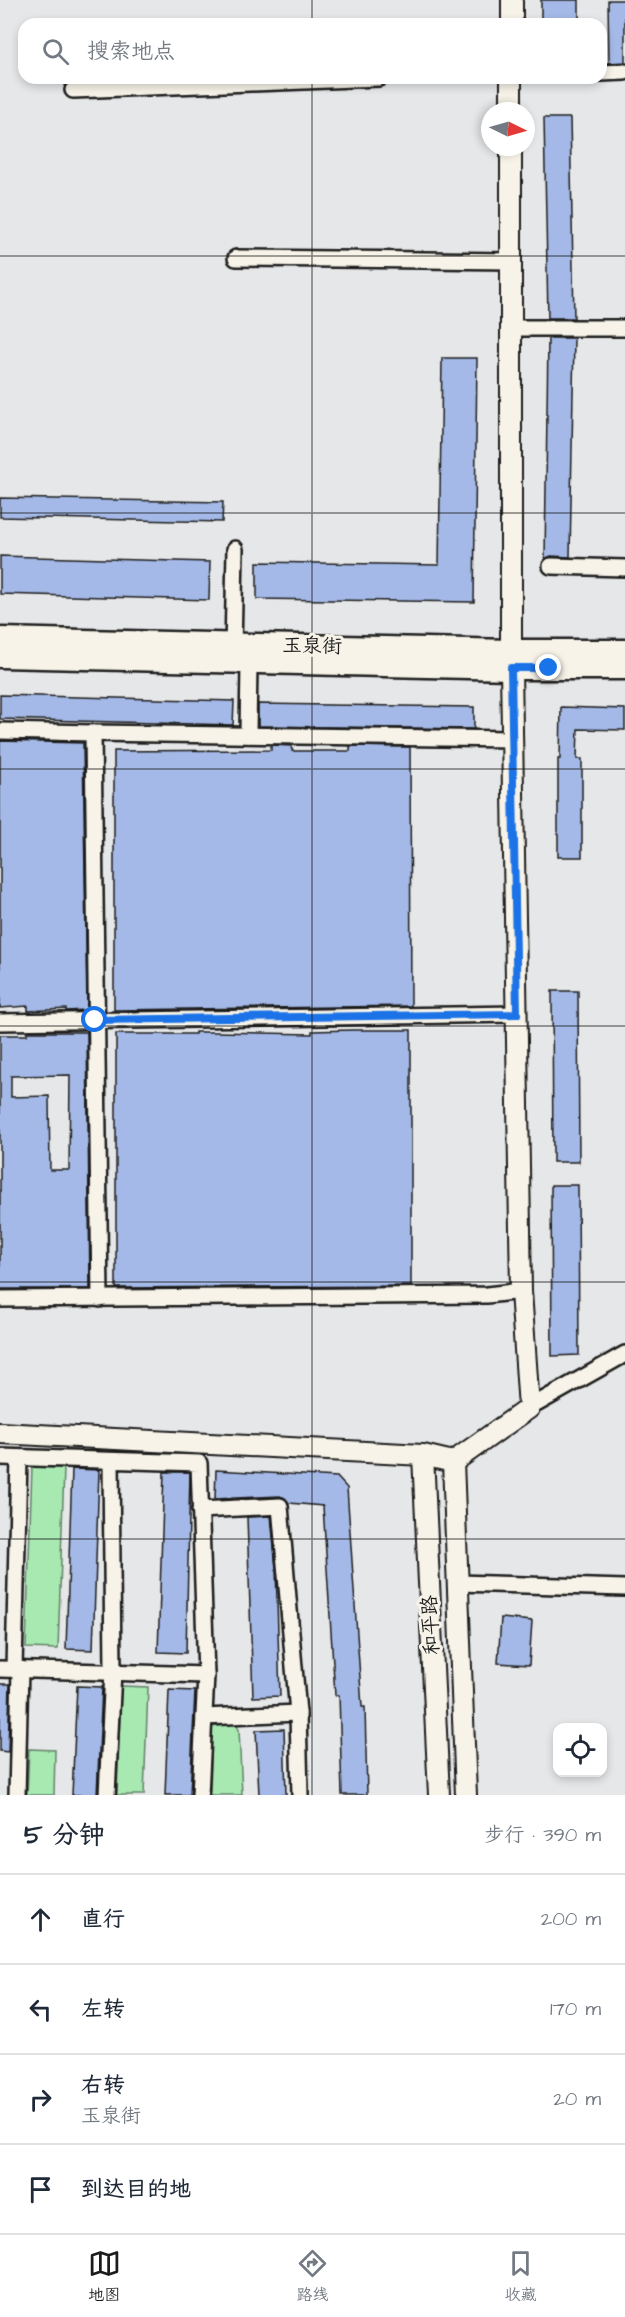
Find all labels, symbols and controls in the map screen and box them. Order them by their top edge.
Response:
search box [18,18,607,84]
icon: search [39,35,72,68]
text: 搜索地点 [87,36,175,67]
north arrow [481,102,535,156]
street label: 玉泉街 [282,631,342,661]
route end [535,654,561,680]
route start [81,1006,107,1032]
street label: 和平路 [415,1593,447,1656]
map controls [553,1723,607,1777]
button: locate [553,1723,607,1777]
text: 5 分钟 [24,1817,105,1853]
text: 步行 · 390 m [484,1821,601,1849]
icon: ahead [24,1903,57,1936]
text: 直行 [81,1904,125,1935]
text: 200 m [541,1905,601,1933]
icon: left [24,1993,57,2026]
text: 左转 [81,1994,125,2025]
text: 170 m [550,1995,601,2023]
text: 右转 [81,2070,125,2101]
icon: right [24,2083,57,2116]
text: 20 m [553,2085,601,2113]
text: 玉泉街 [81,2102,141,2130]
icon: arrive [24,2173,57,2206]
text: 到达目的地 [81,2174,191,2205]
tab: 地图 [88,2247,121,2306]
tab: 路线 [296,2247,329,2306]
tab: 收藏 [504,2247,537,2306]

